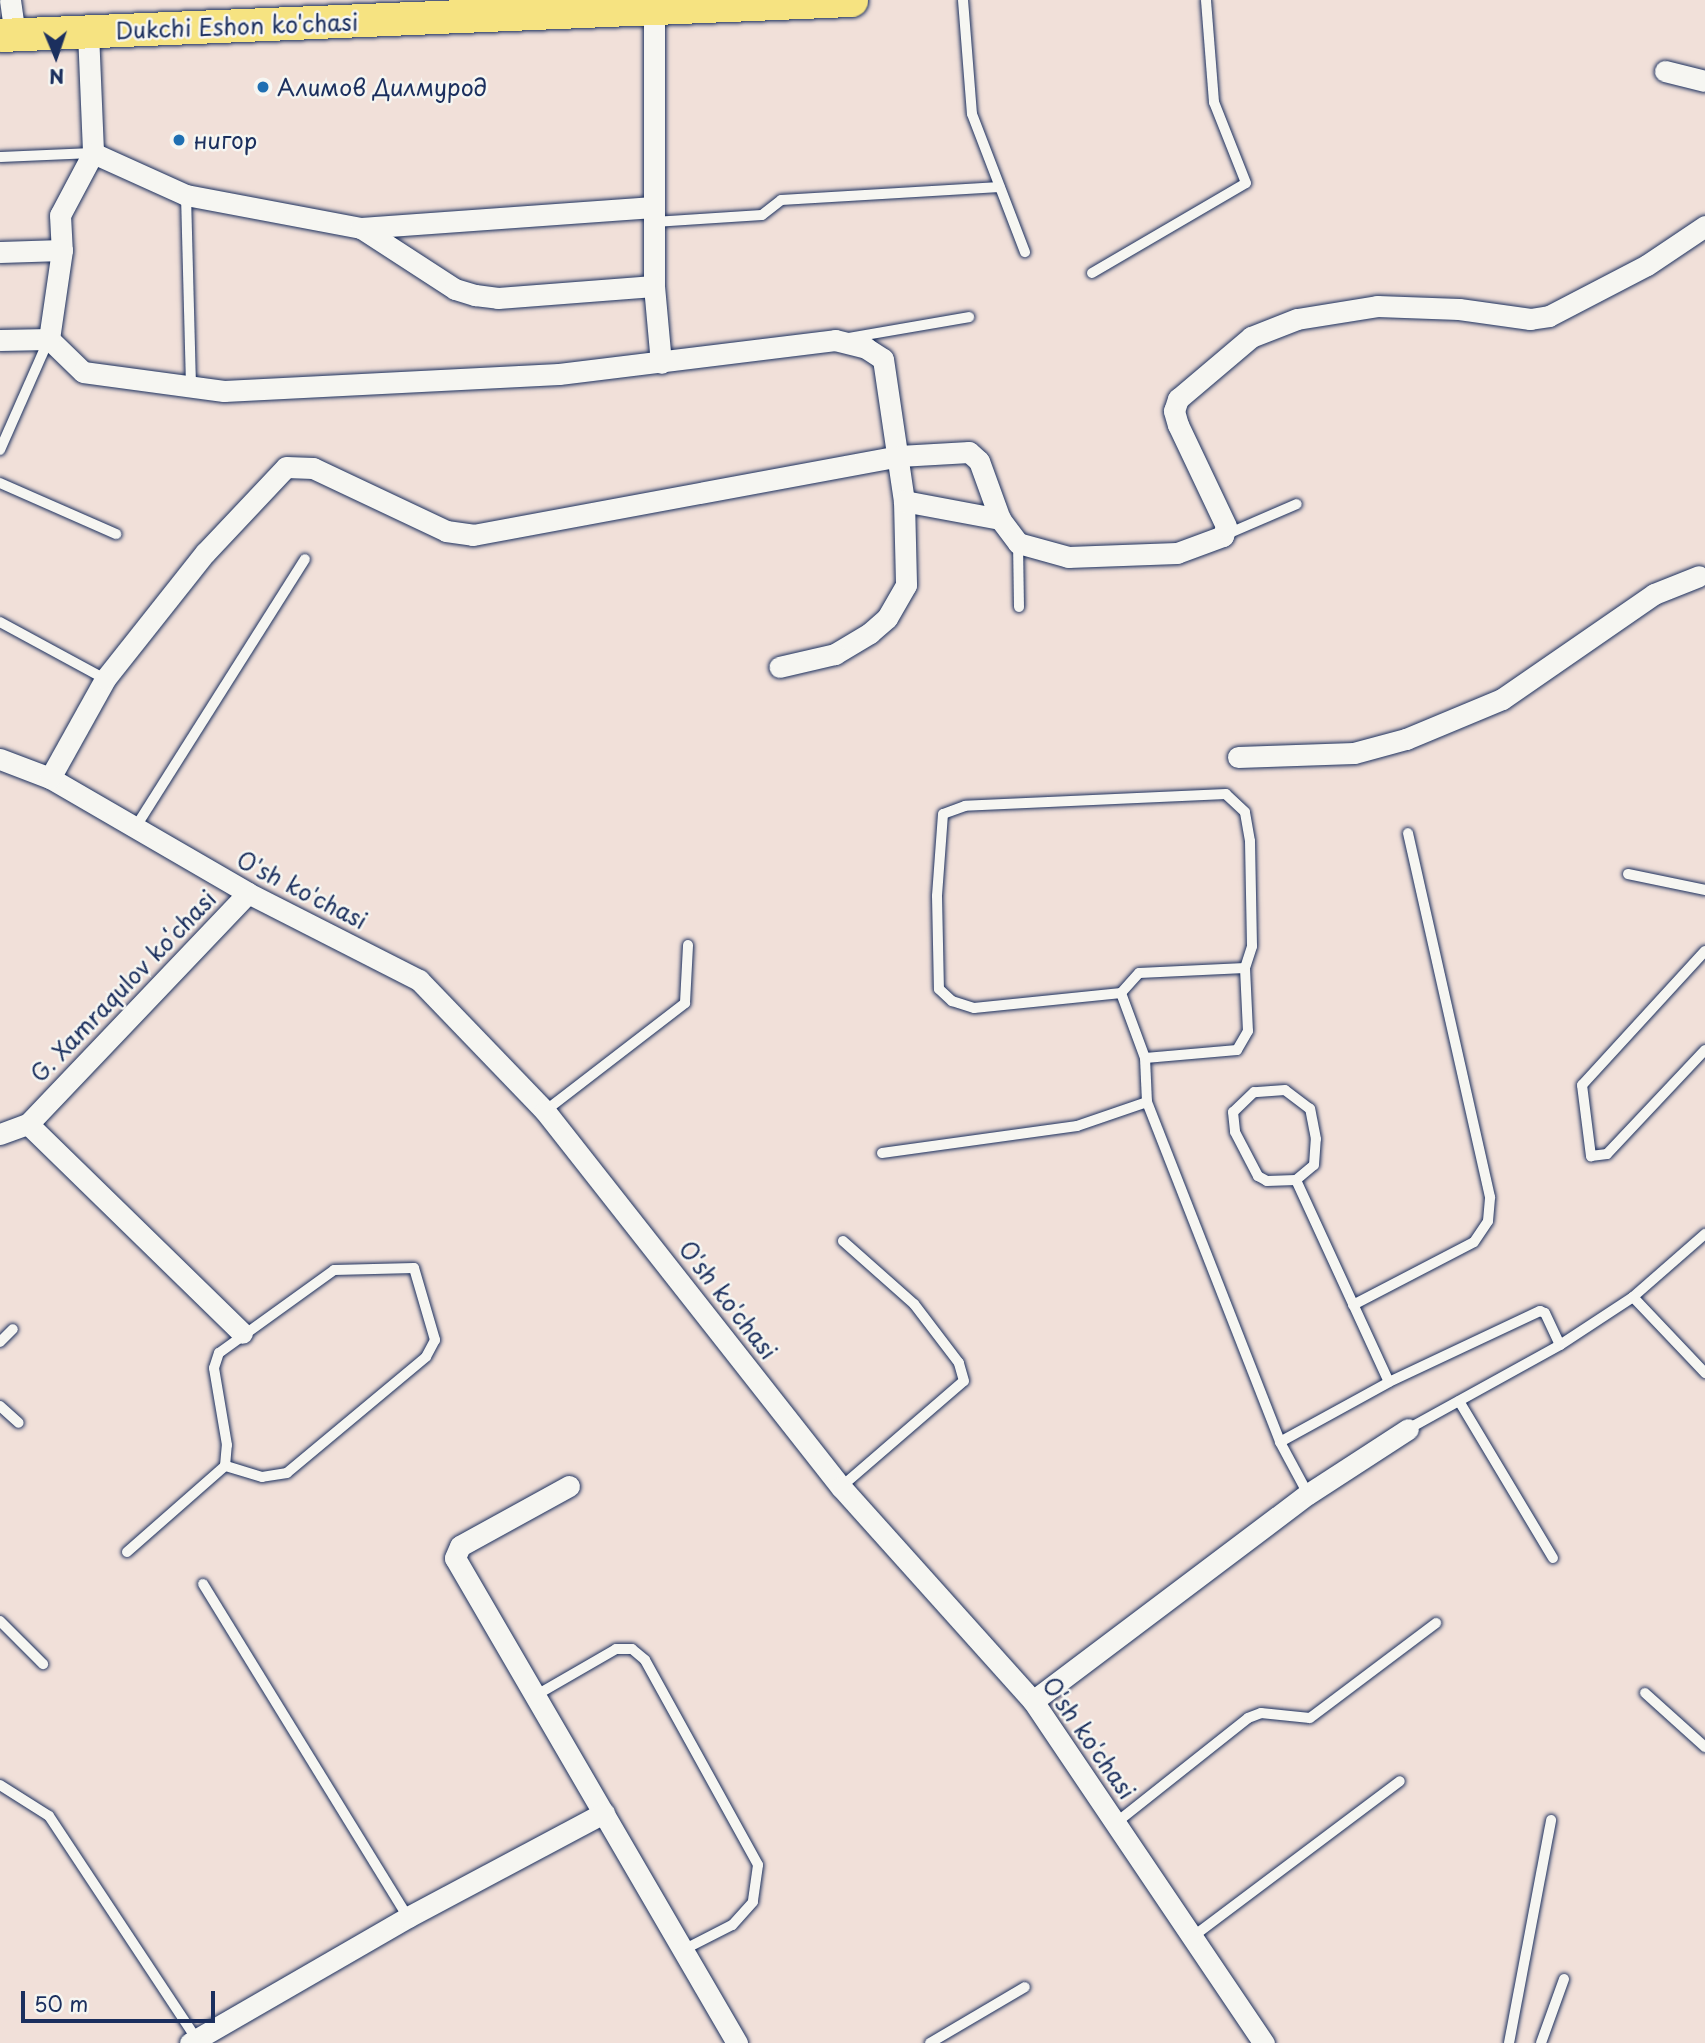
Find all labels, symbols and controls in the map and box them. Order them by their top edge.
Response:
street label: Dukchi Eshon ko'chasi [116,8,358,44]
north arrow [21,21,91,91]
text: N [49,63,65,91]
place label: Алимов Дилмурод [277,73,487,101]
marker: Алимов Дилмурод [255,79,271,95]
place label: нигор [193,126,257,154]
marker: нигор [171,132,187,148]
street label: O'sh ko'chasi [232,845,372,935]
street label: G. Xamraqulov koʻchasi [24,884,222,1088]
street label: O'sh ko'chasi [673,1236,783,1364]
street label: O'sh ko'chasi [1037,1672,1141,1804]
scale bar [24,1976,219,2020]
text: 50 m [34,1987,88,2019]

